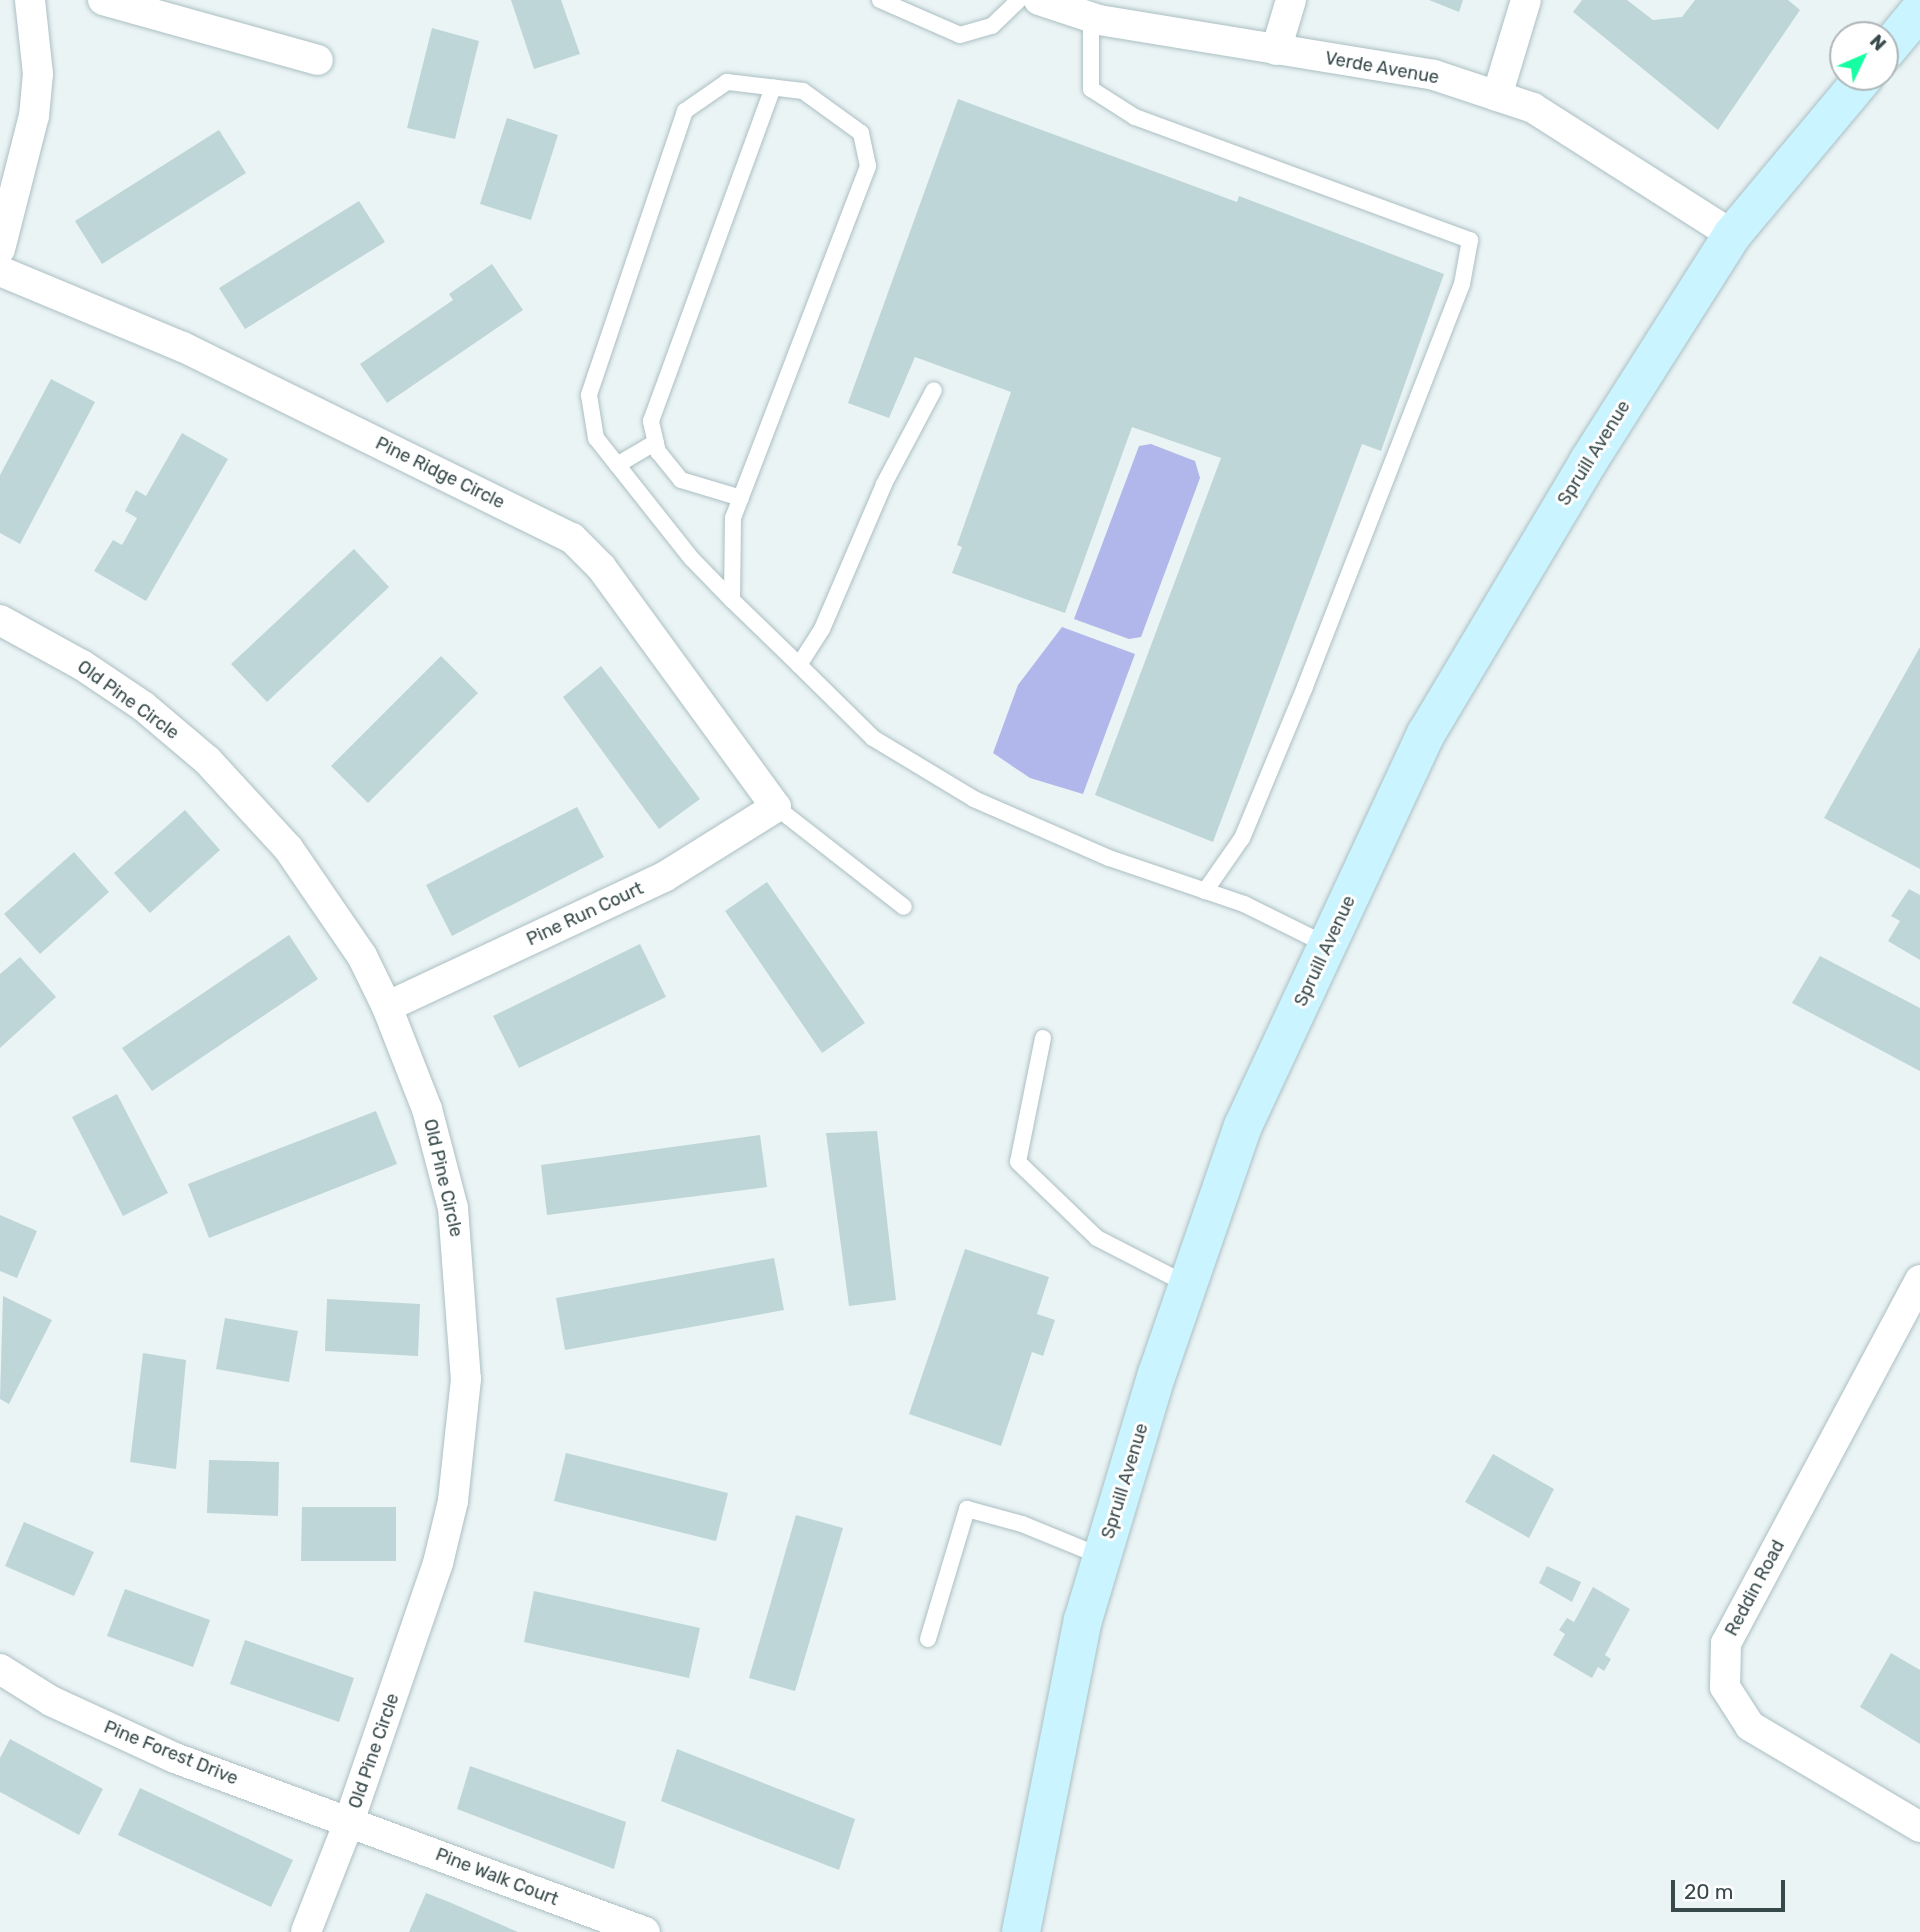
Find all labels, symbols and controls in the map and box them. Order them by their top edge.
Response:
north arrow [1829,21,1899,91]
text: N [1865,30,1891,55]
street label: Verde Avenue [1323,47,1441,89]
street label: Spruill Avenue [1553,396,1635,510]
street label: Pine Ridge Circle [372,432,508,514]
street label: Old Pine Circle [73,656,183,744]
street label: Pine Run Court [523,878,647,950]
street label: Spruill Avenue [1290,892,1360,1010]
street label: Old Pine Circle [419,1117,467,1239]
street label: Spruill Avenue [1097,1420,1153,1542]
street label: Reddin Road [1721,1536,1789,1640]
street label: Old Pine Circle [344,1691,404,1811]
street label: Pine Forest Drive [101,1716,241,1790]
street label: Pine Walk Court [432,1844,562,1910]
scale bar [1675,1866,1789,1910]
text: 20 m [1684,1879,1733,1904]

